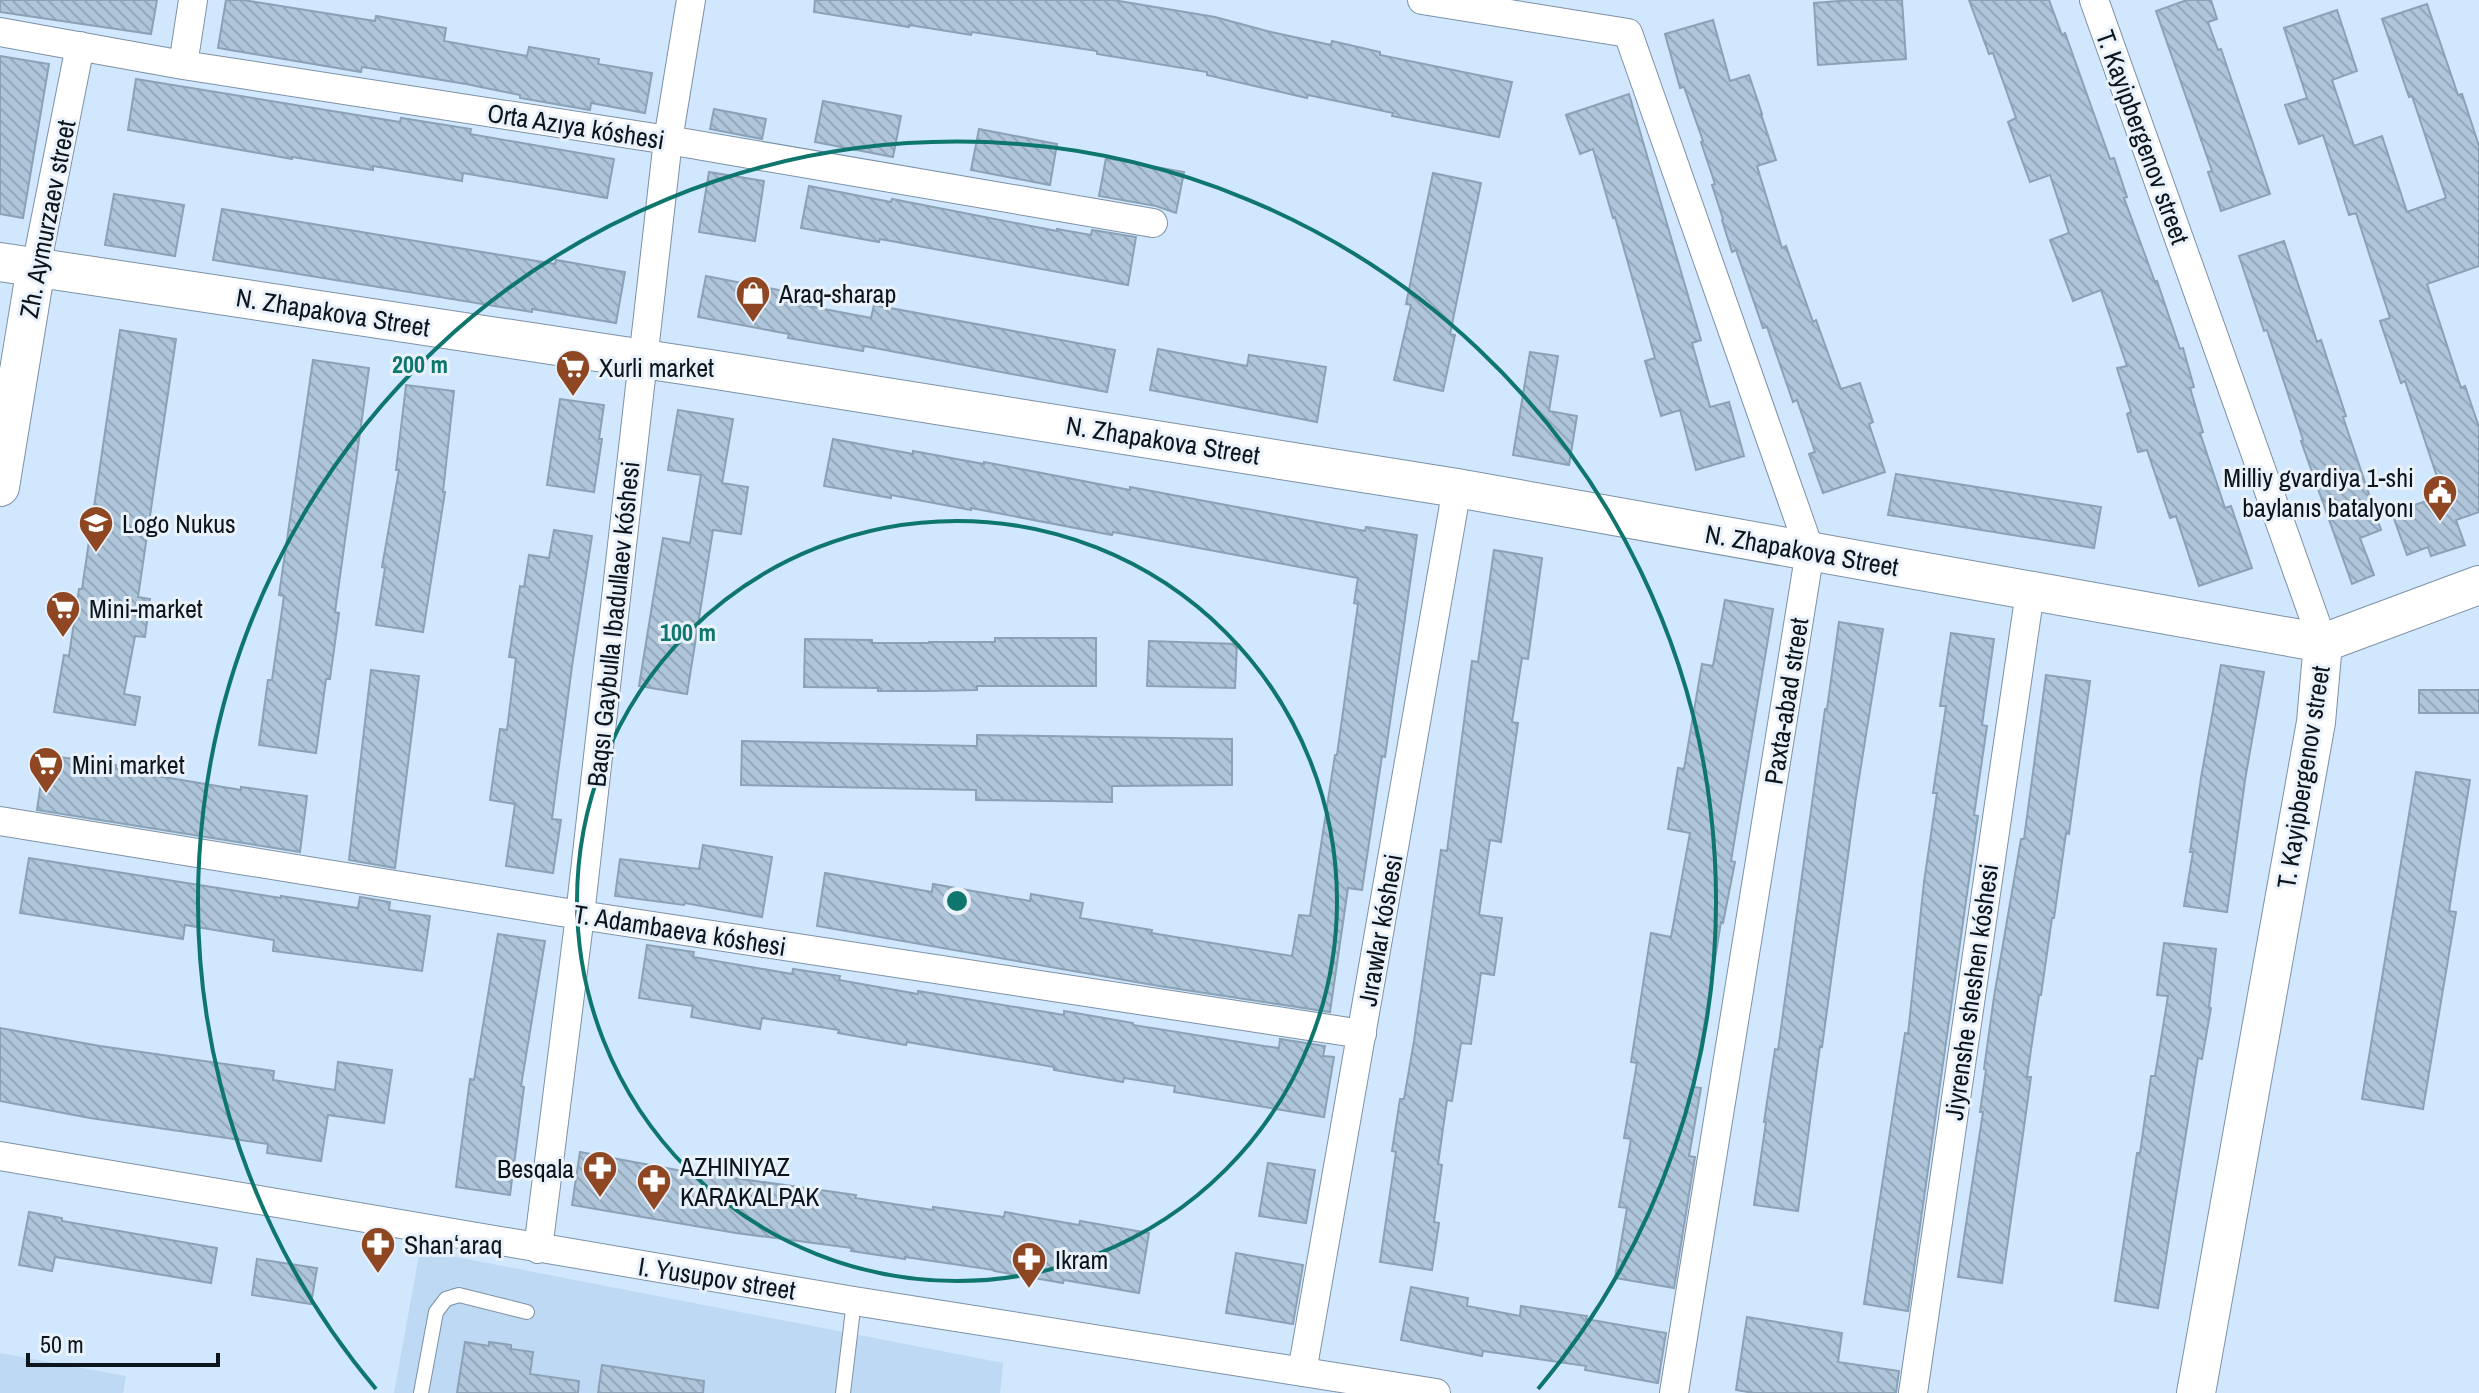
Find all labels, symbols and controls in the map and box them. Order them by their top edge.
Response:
street label: T. Kayipbergenov street [2088,25,2198,249]
street label: Orta Azıya kóshesi [485,95,667,157]
street label: Zh. Aymurzaev street [11,117,83,321]
shop icon: Araq-sharap [734,274,772,324]
place label: Araq-sharap [778,276,896,311]
street label: N. Zhapakova Street [234,279,432,345]
text: 200 m [392,348,448,380]
supermarket icon: Xurli market [554,348,592,398]
place label: Xurli market [599,350,714,385]
street label: N. Zhapakova Street [1064,407,1262,473]
street label: Baqsı Gaybulla Ibadullaev kóshesi [578,460,648,788]
place label: Milliy gvardiya 1-shi baylanıs batalyonı [2223,460,2414,525]
public building icon: Milliy gvardiya 1-shi baylanıs batalyonı [2421,473,2459,523]
school or university icon: Logo Nukus [77,504,115,554]
place label: Logo Nukus [122,506,236,541]
street label: N. Zhapakova Street [1703,516,1901,584]
supermarket icon: Mini-market [44,589,82,639]
place label: Mini-market [89,591,203,626]
street label: Paxta-abad street [1756,615,1816,787]
text: 100 m [660,616,716,648]
street label: T. Kayipbergenov street [2268,663,2338,891]
supermarket icon: Mini market [27,745,65,795]
place label: Mini market [72,747,185,782]
street label: Jırawlar kóshesi [1349,851,1411,1009]
street label: Jiyrenshe sheshen kóshesi [1936,862,2006,1122]
centre of rings [943,887,971,915]
street label: T. Adambaeva kóshesi [571,896,789,964]
pharmacy icon: Besqala [581,1149,619,1199]
place label: AZHINIYAZ KARAKALPAK [679,1149,819,1214]
place label: Besqala [497,1151,574,1186]
pharmacy icon: AZHINIYAZ KARAKALPAK [635,1162,673,1212]
pharmacy icon: Shanʻaraq [359,1225,397,1275]
place label: Shanʻaraq [404,1227,502,1262]
pharmacy icon: Ikram [1010,1240,1048,1290]
place label: Ikram [1055,1242,1108,1277]
street label: I. Yusupov street [636,1248,798,1308]
scale bar [28,1317,218,1367]
text: 50 m [40,1328,84,1360]

